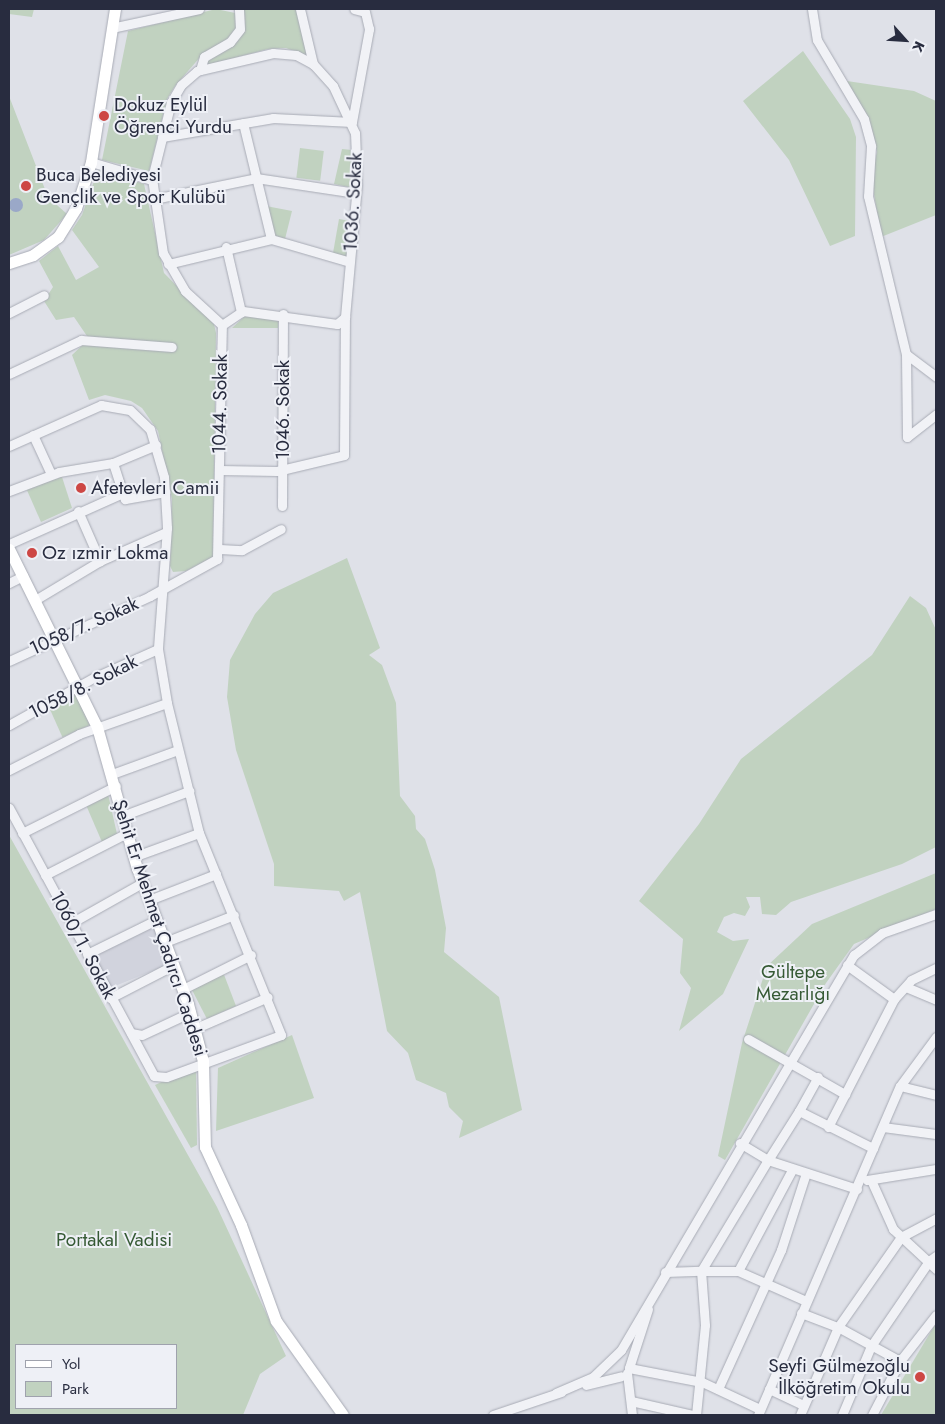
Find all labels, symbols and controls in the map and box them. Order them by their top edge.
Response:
north arrow [880,15,930,65]
text: K [907,38,930,55]
place label: Dokuz Eylül Öğrenci Yurdu [114,94,232,138]
marker: Dokuz Eylül Öğrenci Yurdu [98,110,110,122]
street label: 1036. Sokak [339,152,367,252]
place label: Buca Belediyesi Gençlik ve Spor Kulübü [36,164,226,208]
marker: Buca Belediyesi Gençlik ve Spor Kulübü [20,180,32,192]
street label: 1044. Sokak [208,354,232,454]
street label: 1046. Sokak [272,360,294,460]
place label: Afetevleri Camii [91,477,219,499]
marker: Afetevleri Camii [75,482,87,494]
place label: Oz ızmir Lokma [42,542,168,564]
marker: Oz ızmir Lokma [26,547,38,559]
street label: 1058/7. Sokak [26,592,142,660]
street label: 1058/8. Sokak [25,650,141,724]
street label: Şehit Er Mehmet Çadırcı Caddesi [108,797,212,1059]
street label: 1060/1. Sokak [45,887,121,1003]
park label: Gültepe Mezarlığı [756,961,830,1005]
park label: Portakal Vadisi [56,1229,172,1251]
legend [15,1344,178,1409]
text: Yol [62,1353,81,1375]
place label: Seyfi Gülmezoğlu İlköğretim Okulu [768,1355,910,1399]
marker: Seyfi Gülmezoğlu İlköğretim Okulu [914,1371,926,1383]
text: Park [62,1378,89,1400]

